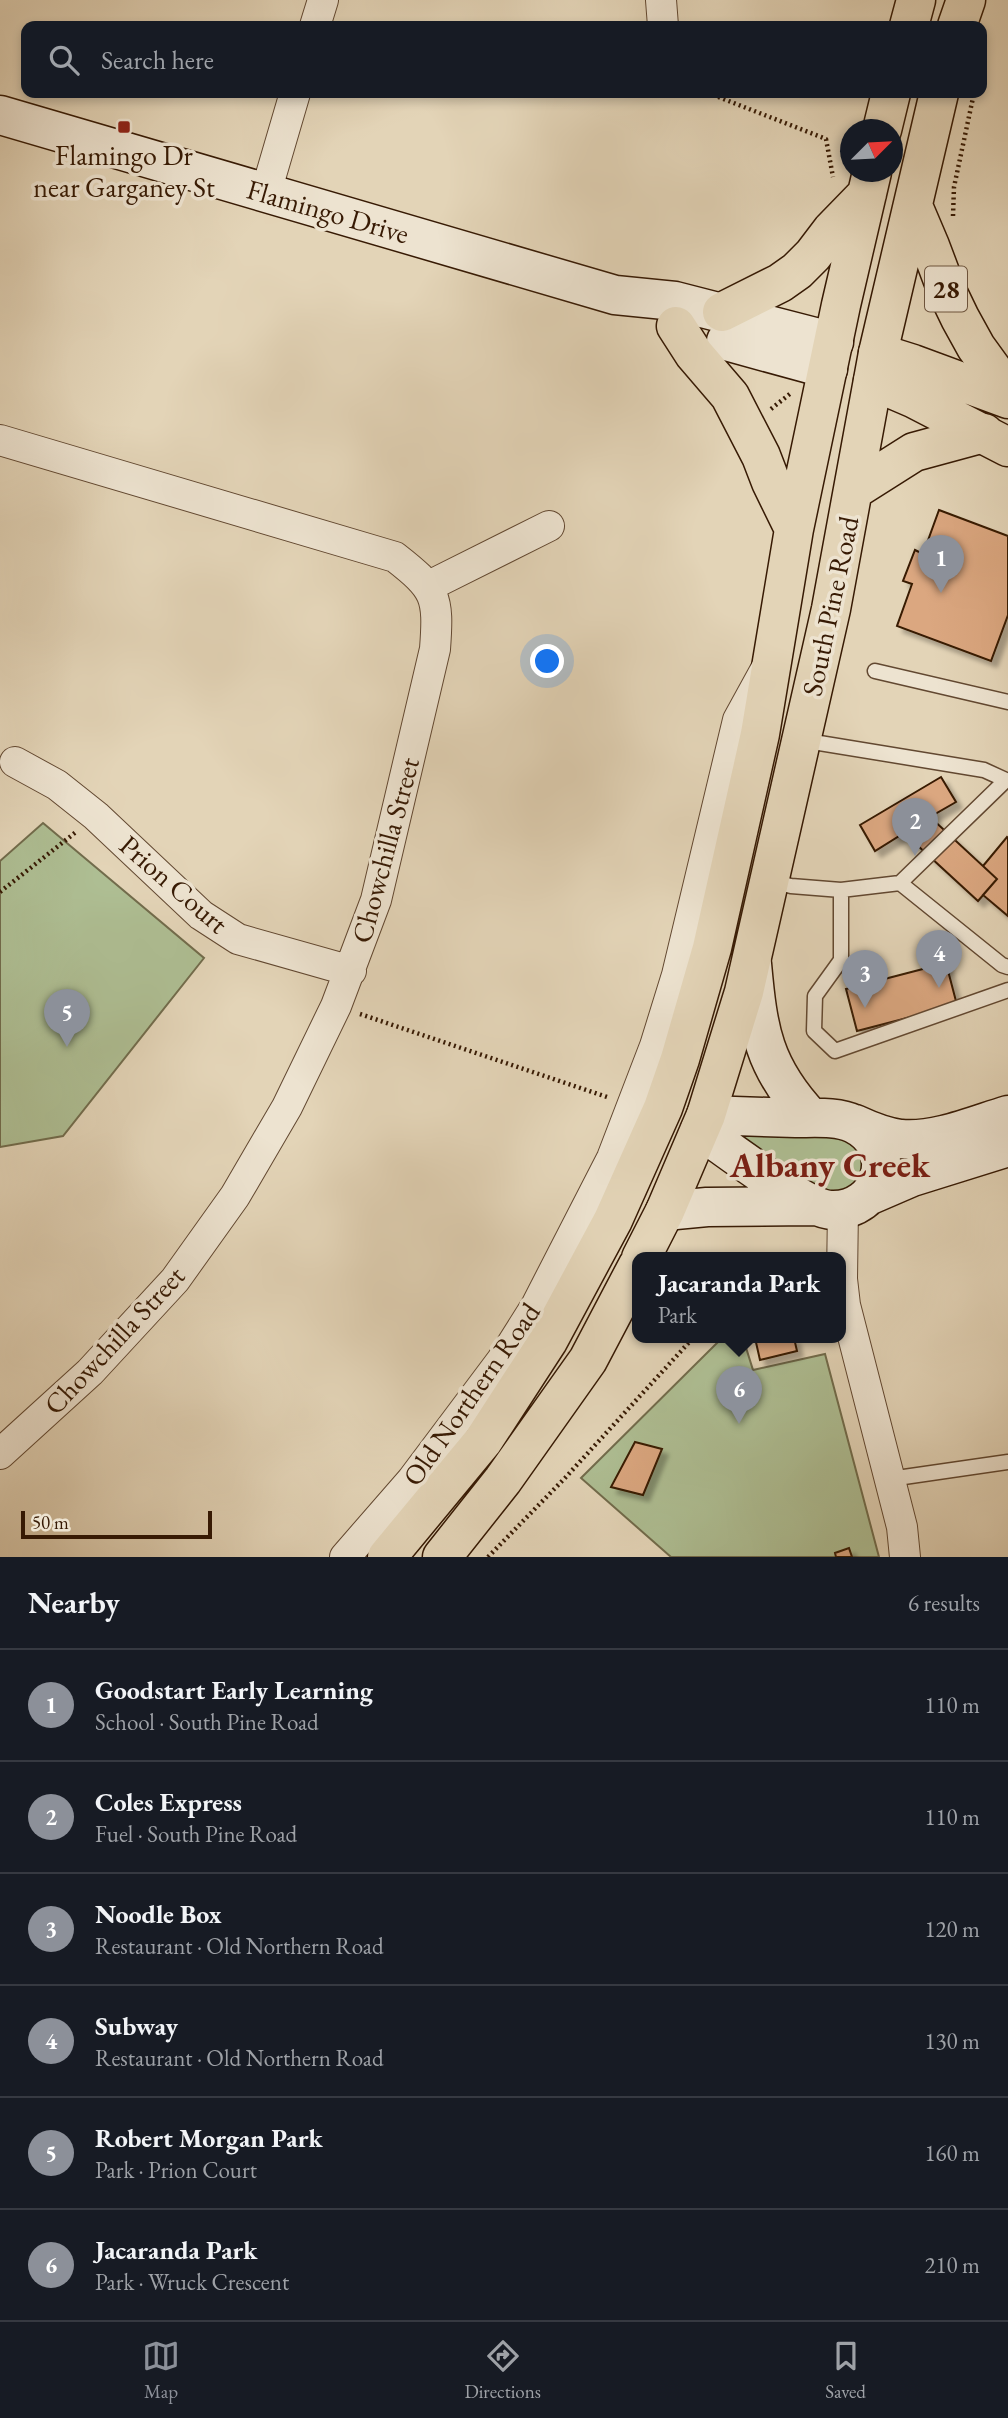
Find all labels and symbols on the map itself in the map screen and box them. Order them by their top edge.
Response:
marker: Flamingo Dr near Garganey St [116,119,132,135]
north arrow [840,119,903,182]
place label: Flamingo Dr near Garganey St [33,137,215,205]
street label: Flamingo Drive [243,171,413,251]
road number: 28 [925,266,967,312]
street label: South Pine Road [793,512,867,699]
pin: 1 [918,535,964,593]
your location [530,644,564,678]
street label: Chowchilla Street [343,753,427,947]
pin: 2 [892,798,938,856]
street label: Prion Court [112,827,236,941]
pin: 4 [916,930,962,988]
pin: 3 [842,950,888,1008]
pin: 5 [44,989,90,1047]
district label: Albany Creek [729,1142,931,1187]
street label: Chowchilla Street [36,1258,192,1422]
street label: Old Northern Road [394,1295,548,1493]
pin: 6 [716,1366,762,1424]
scale bar [21,1508,212,1540]

